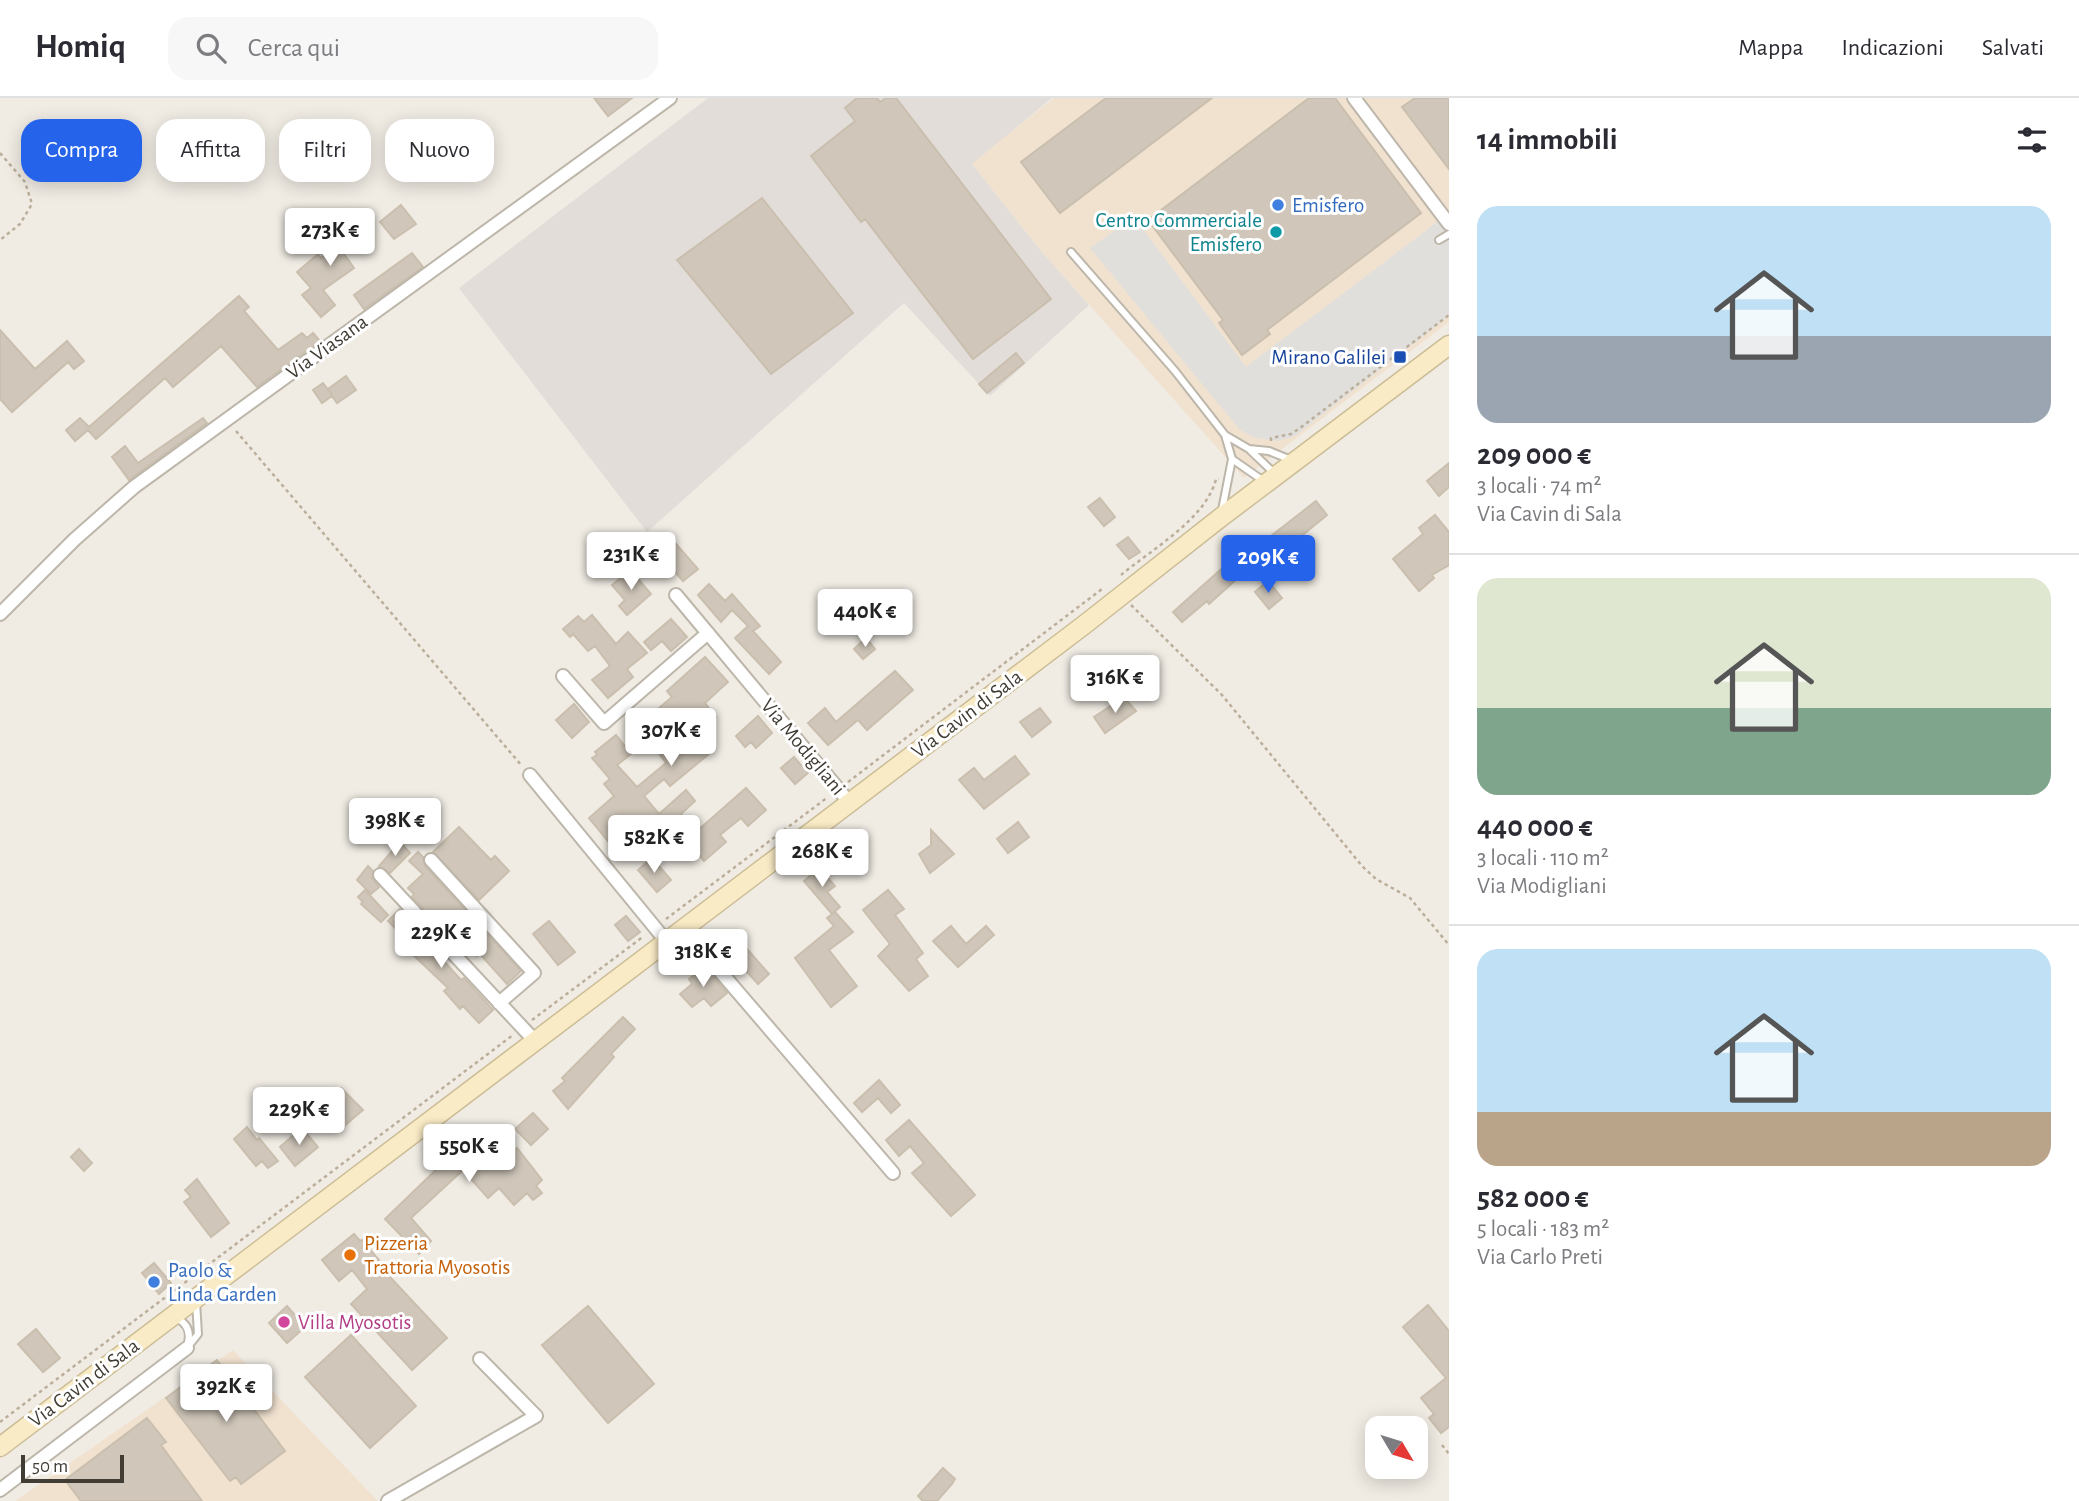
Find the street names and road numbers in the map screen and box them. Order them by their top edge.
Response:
street label: Via Viasana [283,311,372,383]
street label: Via Cavin di Sala [908,666,1026,762]
street label: Via Modigliani [757,695,849,799]
street label: Via Cavin di Sala [25,1335,143,1431]

